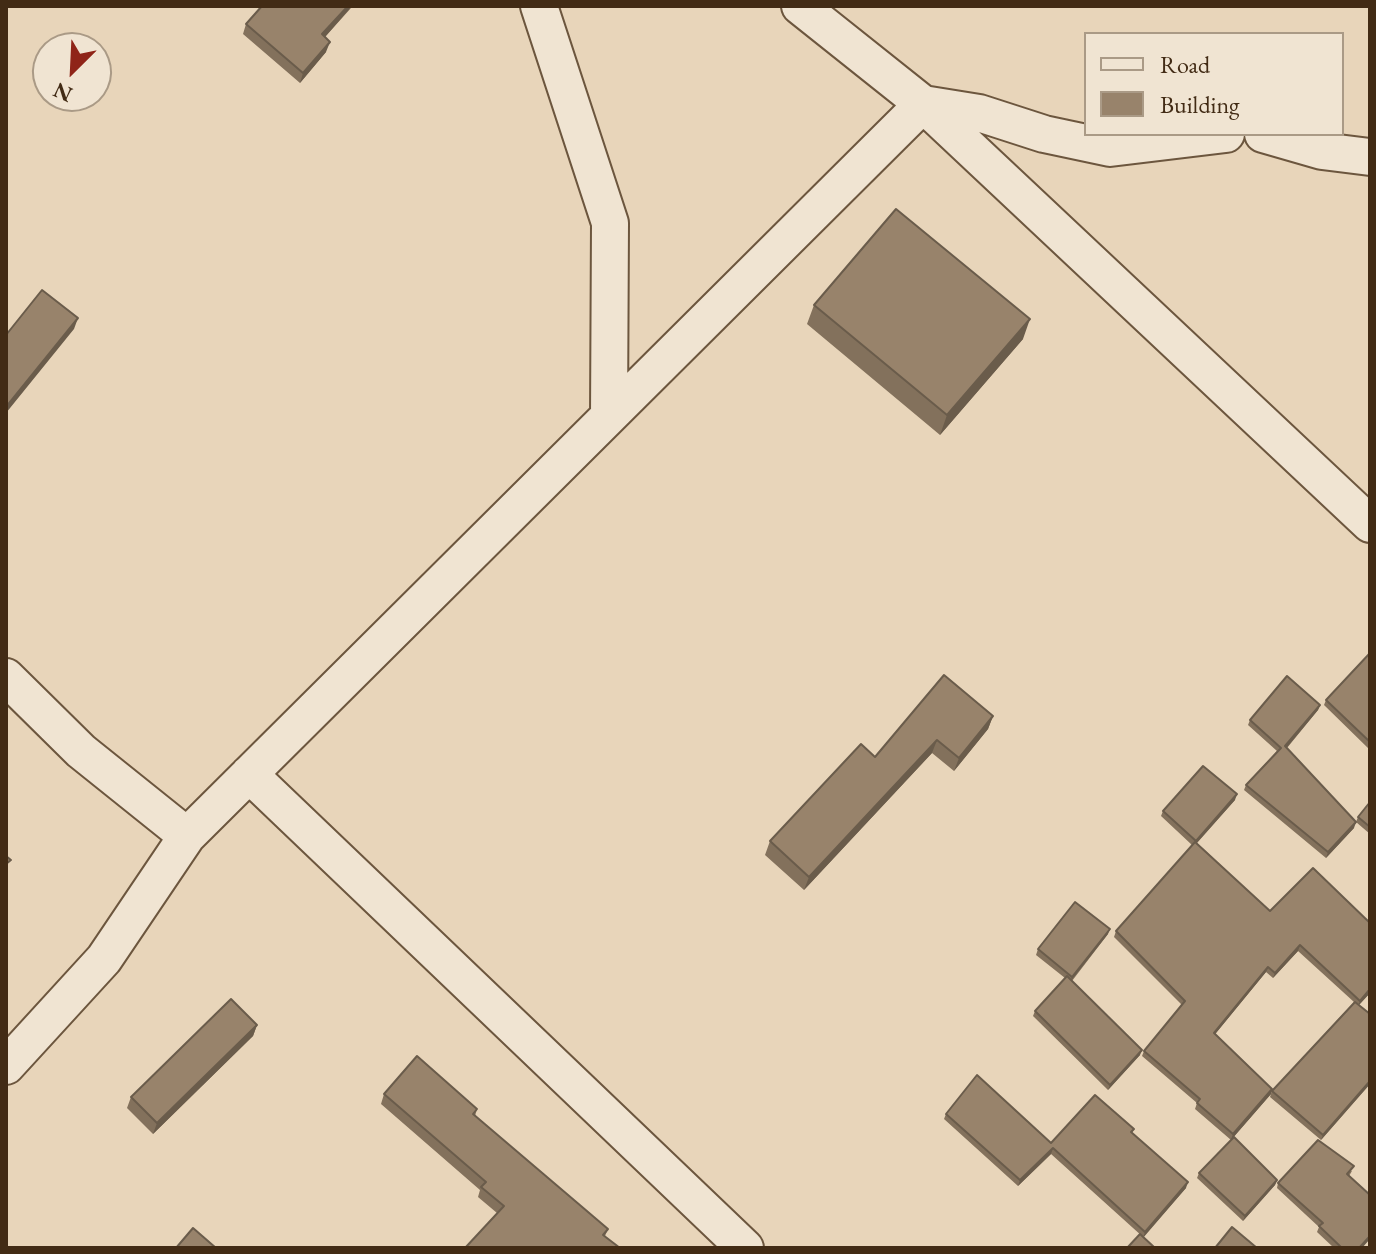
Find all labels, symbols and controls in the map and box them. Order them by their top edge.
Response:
north arrow [32,32,112,112]
legend [1084,32,1344,136]
text: Road [1160,49,1210,80]
text: N [49,76,77,109]
text: Building [1160,89,1240,120]

